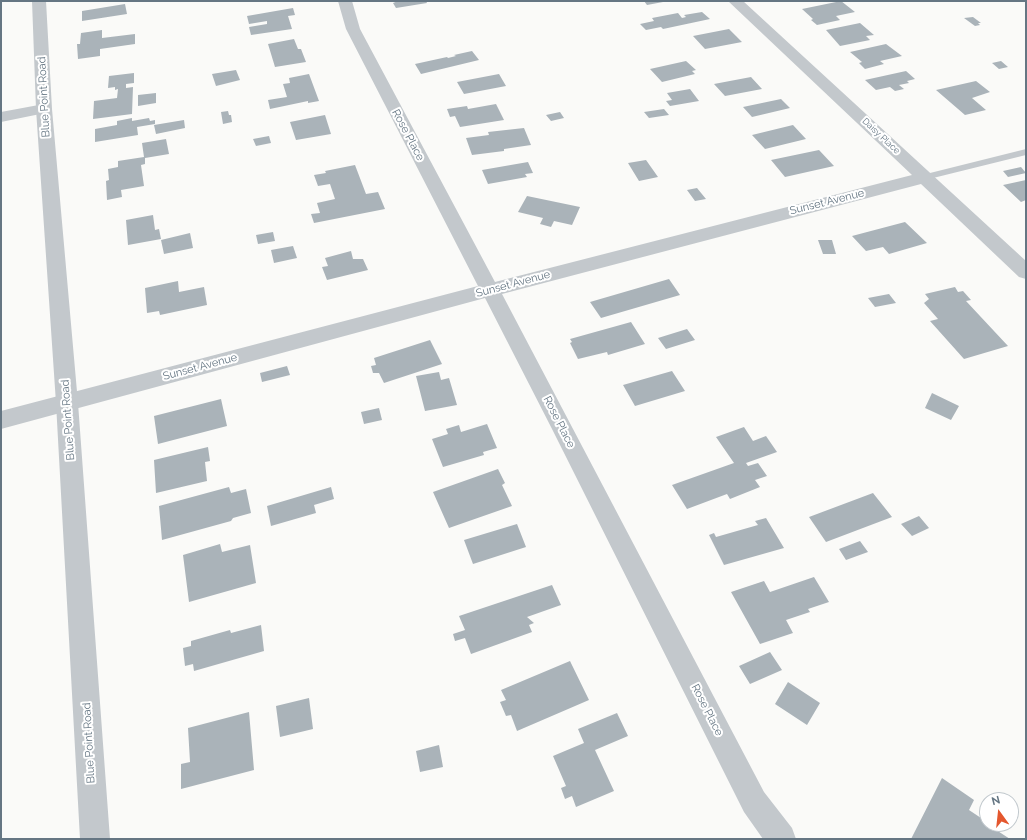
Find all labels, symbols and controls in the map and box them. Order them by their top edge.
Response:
street label: Blue Point Road [35,56,53,138]
street label: Rose Place [389,107,427,163]
street label: Daisy Place [860,116,902,156]
street label: Sunset Avenue [788,186,866,218]
street label: Sunset Avenue [474,268,552,300]
street label: Sunset Avenue [161,351,239,383]
street label: Blue Point Road [59,379,77,461]
street label: Rose Place [540,394,578,450]
street label: Rose Place [688,682,726,738]
street label: Blue Point Road [80,702,98,784]
north arrow [979,792,1019,832]
text: N [990,794,1002,808]

